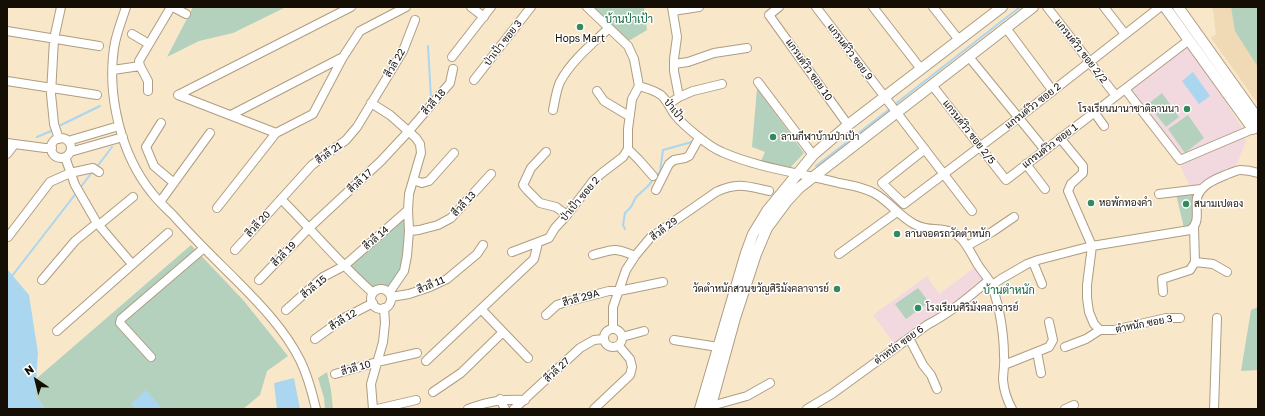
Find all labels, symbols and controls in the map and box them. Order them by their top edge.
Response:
district label: บ้านป่าเป้า [605,13,653,27]
street label: แกรนด์วิว ซอย 2/2 [1052,17,1110,85]
street label: ป่าเป้า ซอย 3 [481,18,525,68]
street label: แกรนด์วิว ซอย 9 [825,21,875,83]
marker: Hops Mart [575,22,585,32]
place label: Hops Mart [555,33,605,45]
street label: แกรนด์วิว ซอย 10 [783,37,835,103]
street label: สีวลี 22 [382,47,408,79]
street label: แกรนด์วิว ซอย 2 [1003,81,1063,131]
street label: สีวลี 18 [420,87,448,117]
street label: ป่าเป้า [661,96,687,124]
street label: แกรนด์วิว ซอย 2/5 [940,98,998,166]
place label: โรงเรียนนานาชาติลานนา [1078,103,1179,115]
marker: โรงเรียนนานาชาติลานนา [1182,104,1192,114]
street label: แกรนด์วิว ซอย 1 [1020,121,1080,171]
place label: ลานกีฬาบ้านป่าเป้า [781,131,859,143]
marker: ลานกีฬาบ้านป่าเป้า [768,132,778,142]
street label: สีวลี 21 [313,139,345,167]
street label: สีวลี 17 [345,167,375,195]
street label: ป่าเป้า ซอย 2 [558,174,602,224]
street label: สีวลี 13 [449,189,479,219]
place label: หอพักทองคำ [1099,197,1152,209]
marker: หอพักทองคำ [1086,198,1096,208]
place label: สนามเปตอง [1194,198,1243,210]
marker: สนามเปตอง [1181,199,1191,209]
street label: สีวลี 20 [243,208,273,240]
street label: สีวลี 29 [648,215,680,243]
street label: สีวลี 14 [361,224,391,252]
place label: ลานจอดรถวัดตำหนัก [905,228,990,240]
marker: ลานจอดรถวัดตำหนัก [892,229,902,239]
street label: สีวลี 19 [269,239,299,269]
street label: สีวลี 15 [299,273,329,301]
street label: สีวลี 11 [415,274,447,296]
place label: วัดตำหนักสวนขวัญศิริมังคลาจารย์ [693,283,829,295]
marker: วัดตำหนักสวนขวัญศิริมังคลาจารย์ [832,284,842,294]
district label: บ้านตำหนัก [983,284,1035,298]
street label: สีวลี 29A [561,287,601,309]
place label: โรงเรียนศิริมังคลาจารย์ [926,302,1018,314]
marker: โรงเรียนศิริมังคลาจารย์ [913,303,923,313]
street label: สีวลี 12 [327,307,359,333]
street label: ตำหนัก ซอย 3 [1114,313,1174,335]
street label: ตำหนัก ซอย 6 [872,323,926,367]
street label: สีวลี 27 [542,355,572,385]
street label: สีวลี 10 [340,358,372,378]
north arrow [16,360,56,400]
text: N [22,362,36,377]

